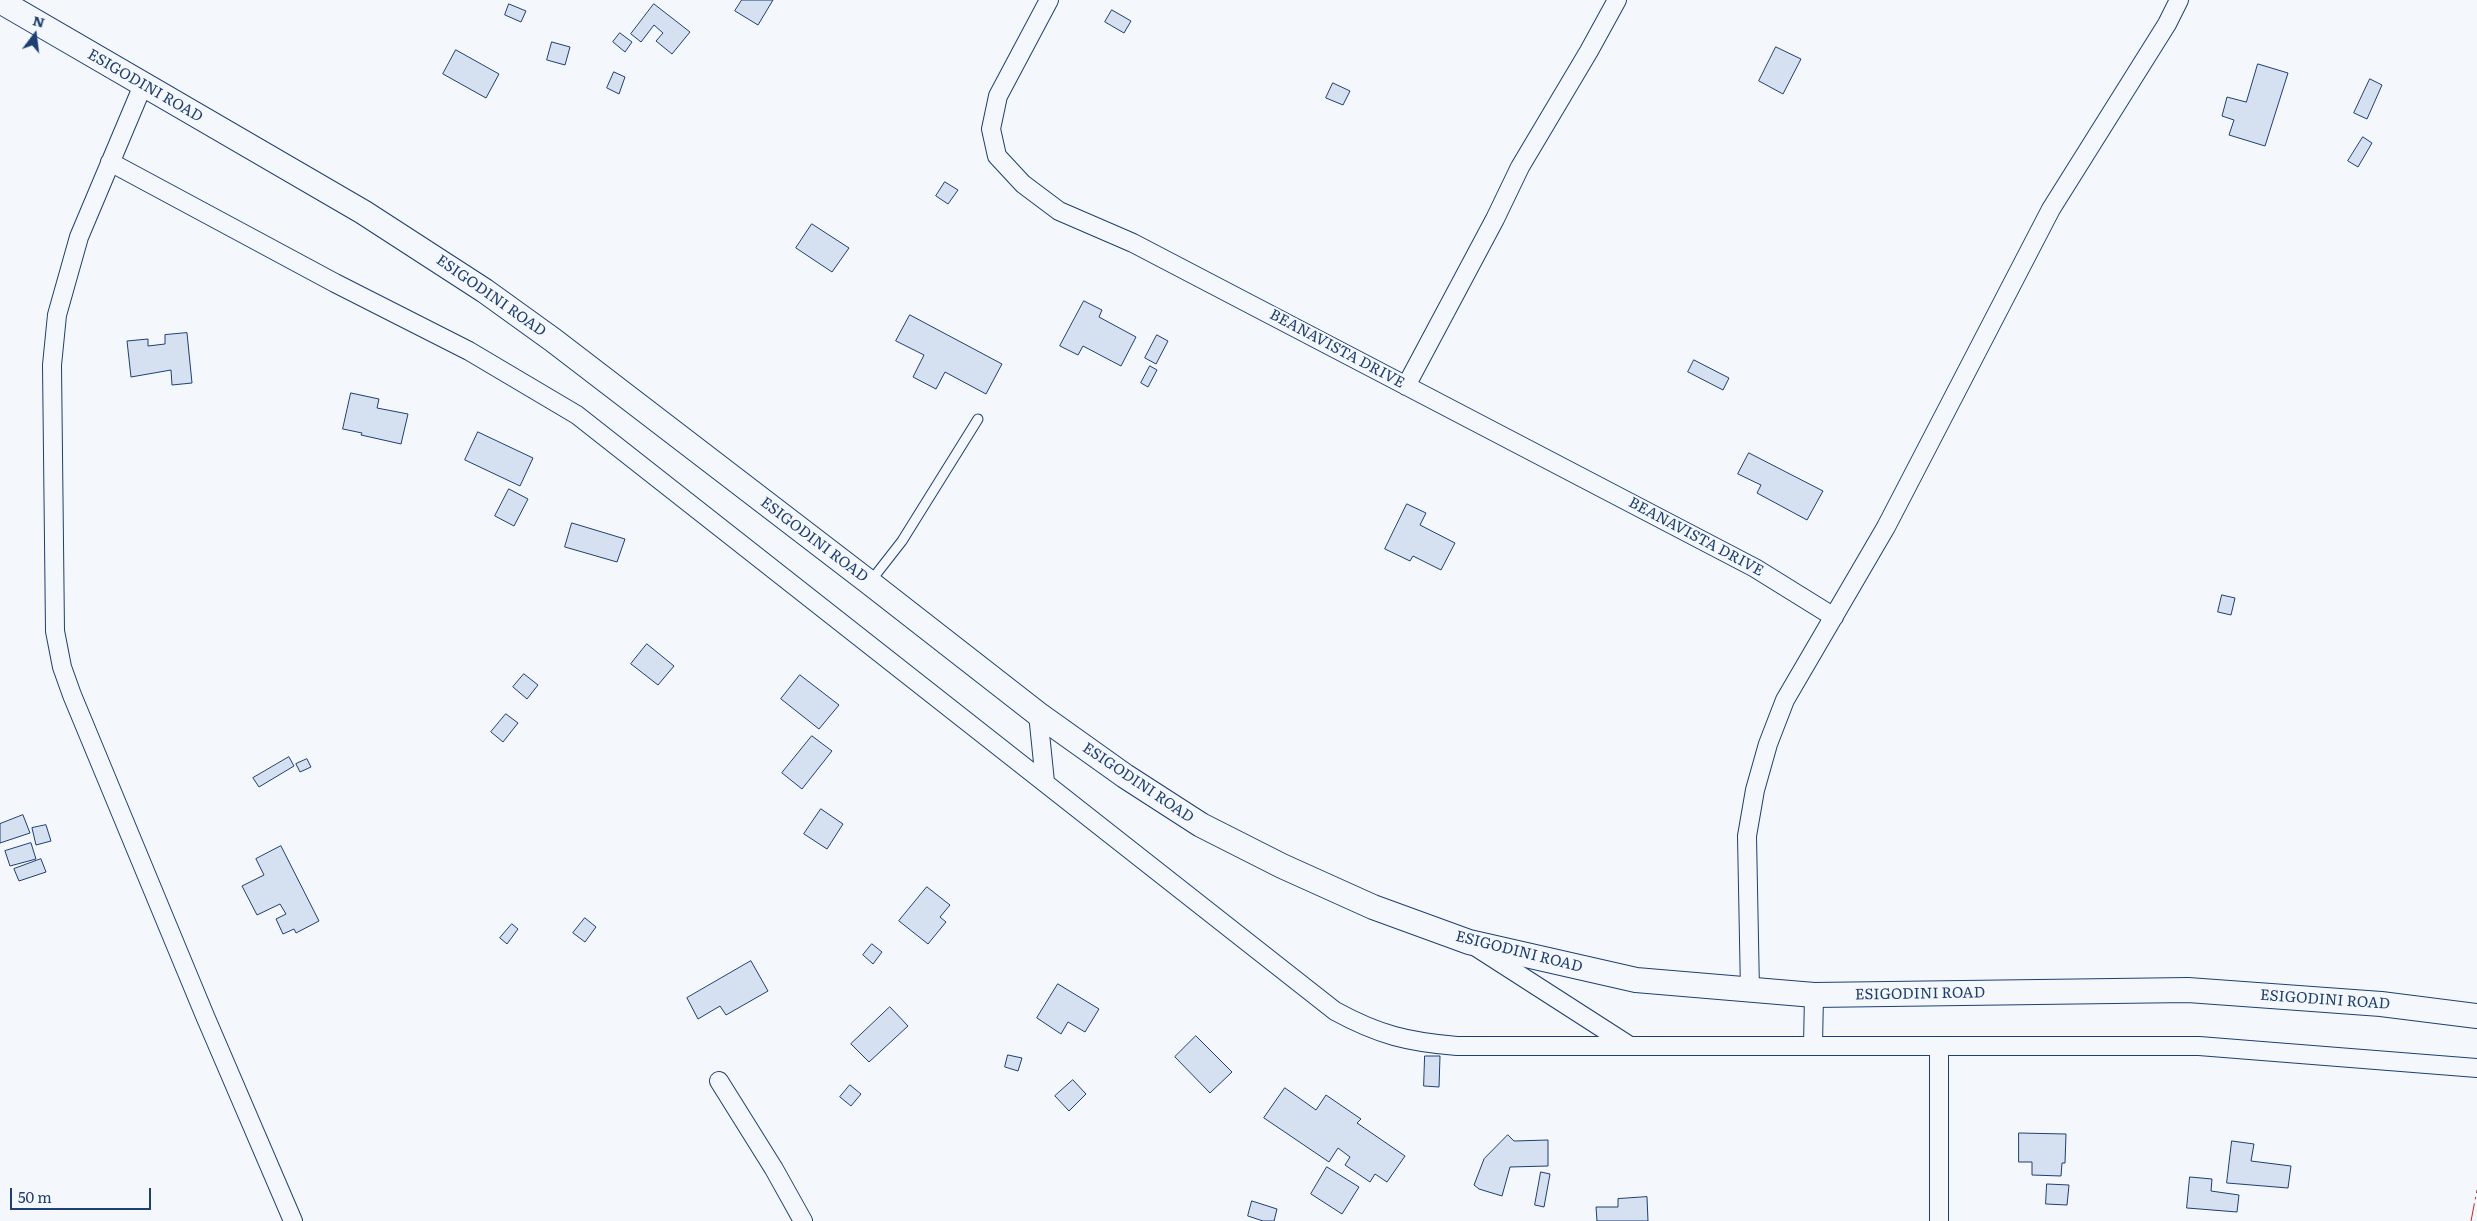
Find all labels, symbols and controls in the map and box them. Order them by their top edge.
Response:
text: N [31,9,47,32]
north arrow [10,10,60,60]
street label: ESIGODINI ROAD [84,46,206,126]
street label: ESIGODINI ROAD [433,251,549,341]
street label: BEANAVISTA DRIVE [1266,306,1408,392]
street label: ESIGODINI ROAD [757,494,871,586]
street label: BEANAVISTA DRIVE [1625,494,1767,580]
street label: ESIGODINI ROAD [1079,739,1197,827]
street label: ESIGODINI ROAD [1454,928,1584,976]
street label: ESIGODINI ROAD [1855,984,1985,1004]
street label: ESIGODINI ROAD [2259,986,2391,1014]
scale bar [12,1178,154,1210]
text: 50 m [18,1185,52,1208]

